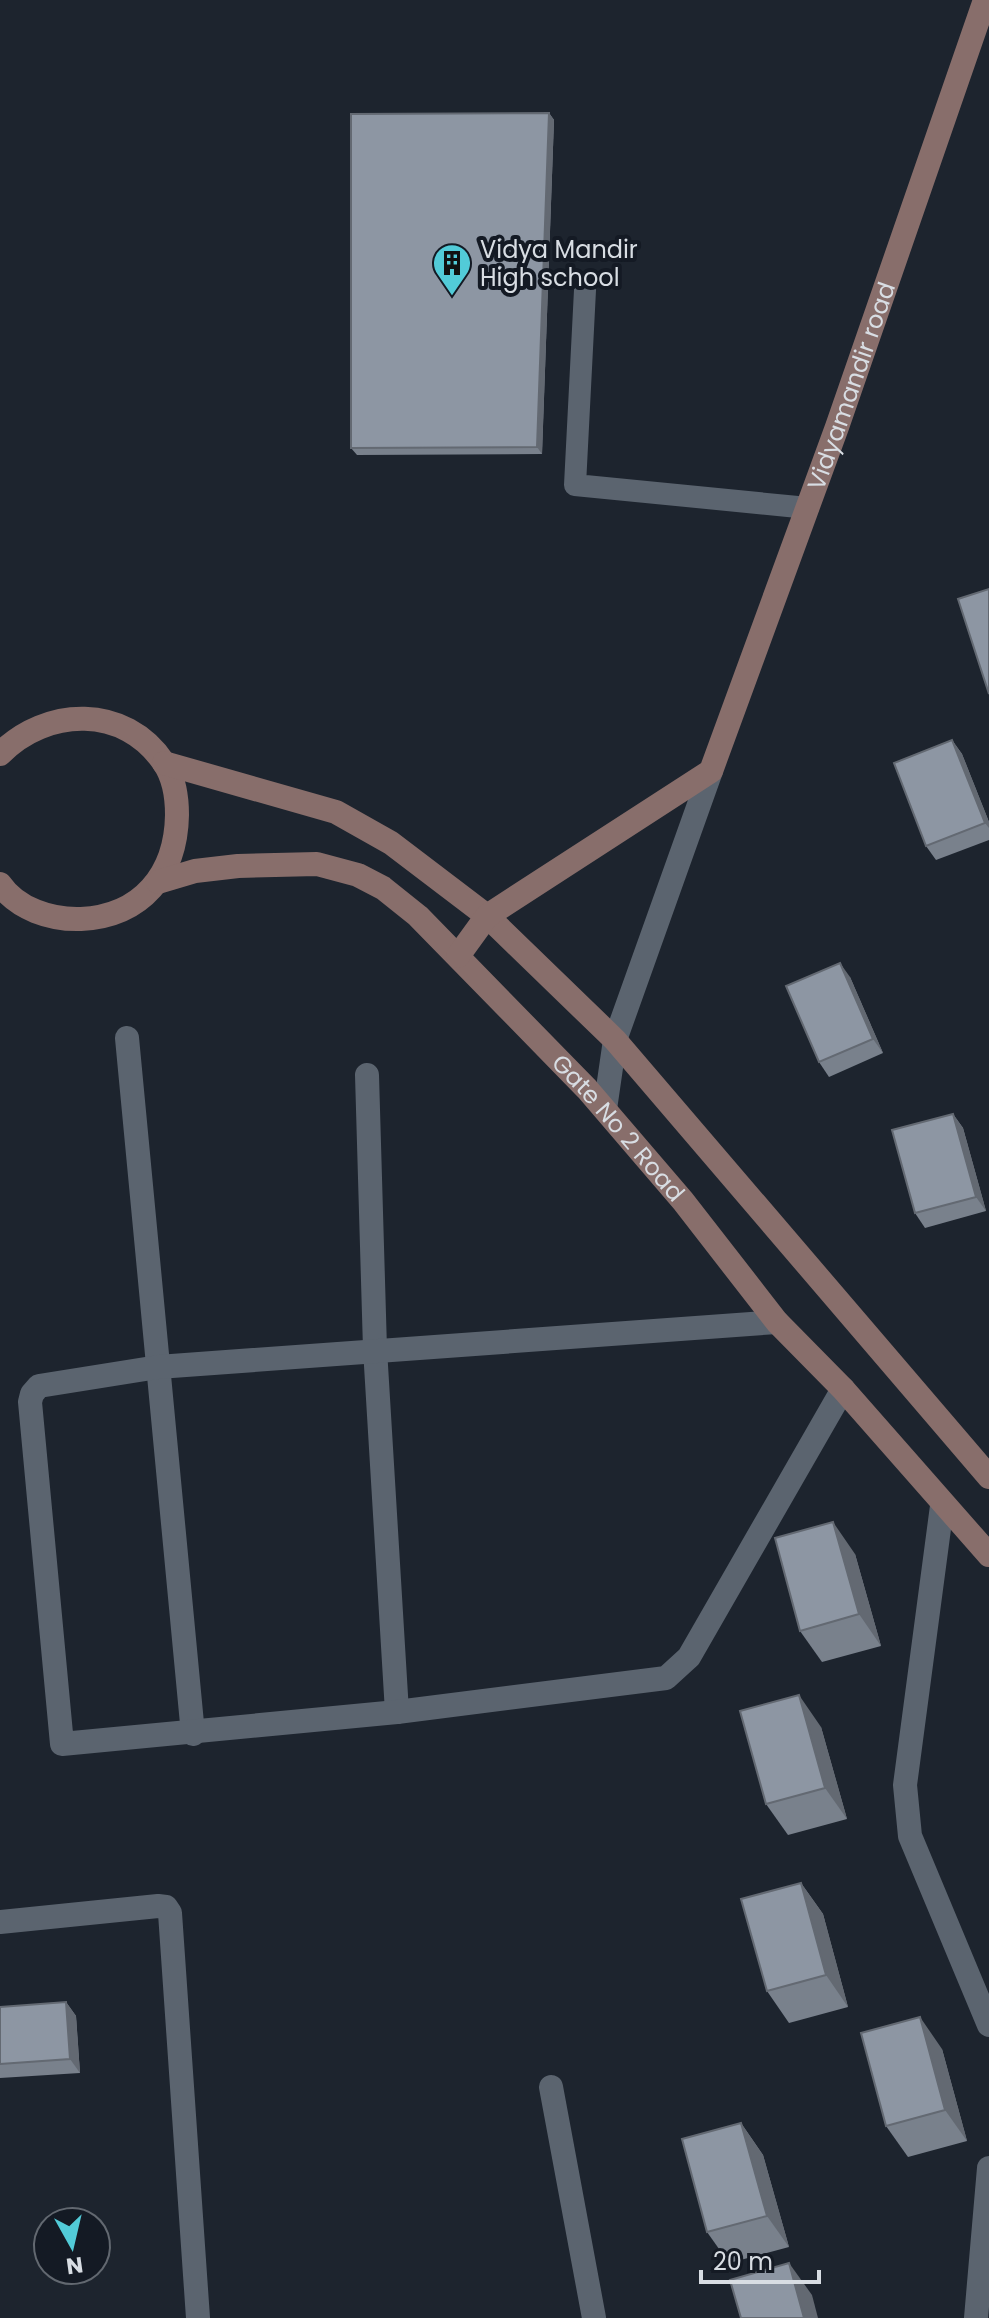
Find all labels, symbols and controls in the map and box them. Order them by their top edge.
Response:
place label: Vidya Mandir High school [480,233,638,294]
building icon: Vidya Mandir High school [431,242,473,297]
street label: Vidyamandir road [799,277,903,495]
street label: Gate No 2 Road [545,1046,693,1208]
north arrow [32,2206,112,2286]
scale bar [701,2234,819,2284]
text: 20 m [713,2245,773,2278]
text: N [64,2249,85,2282]

